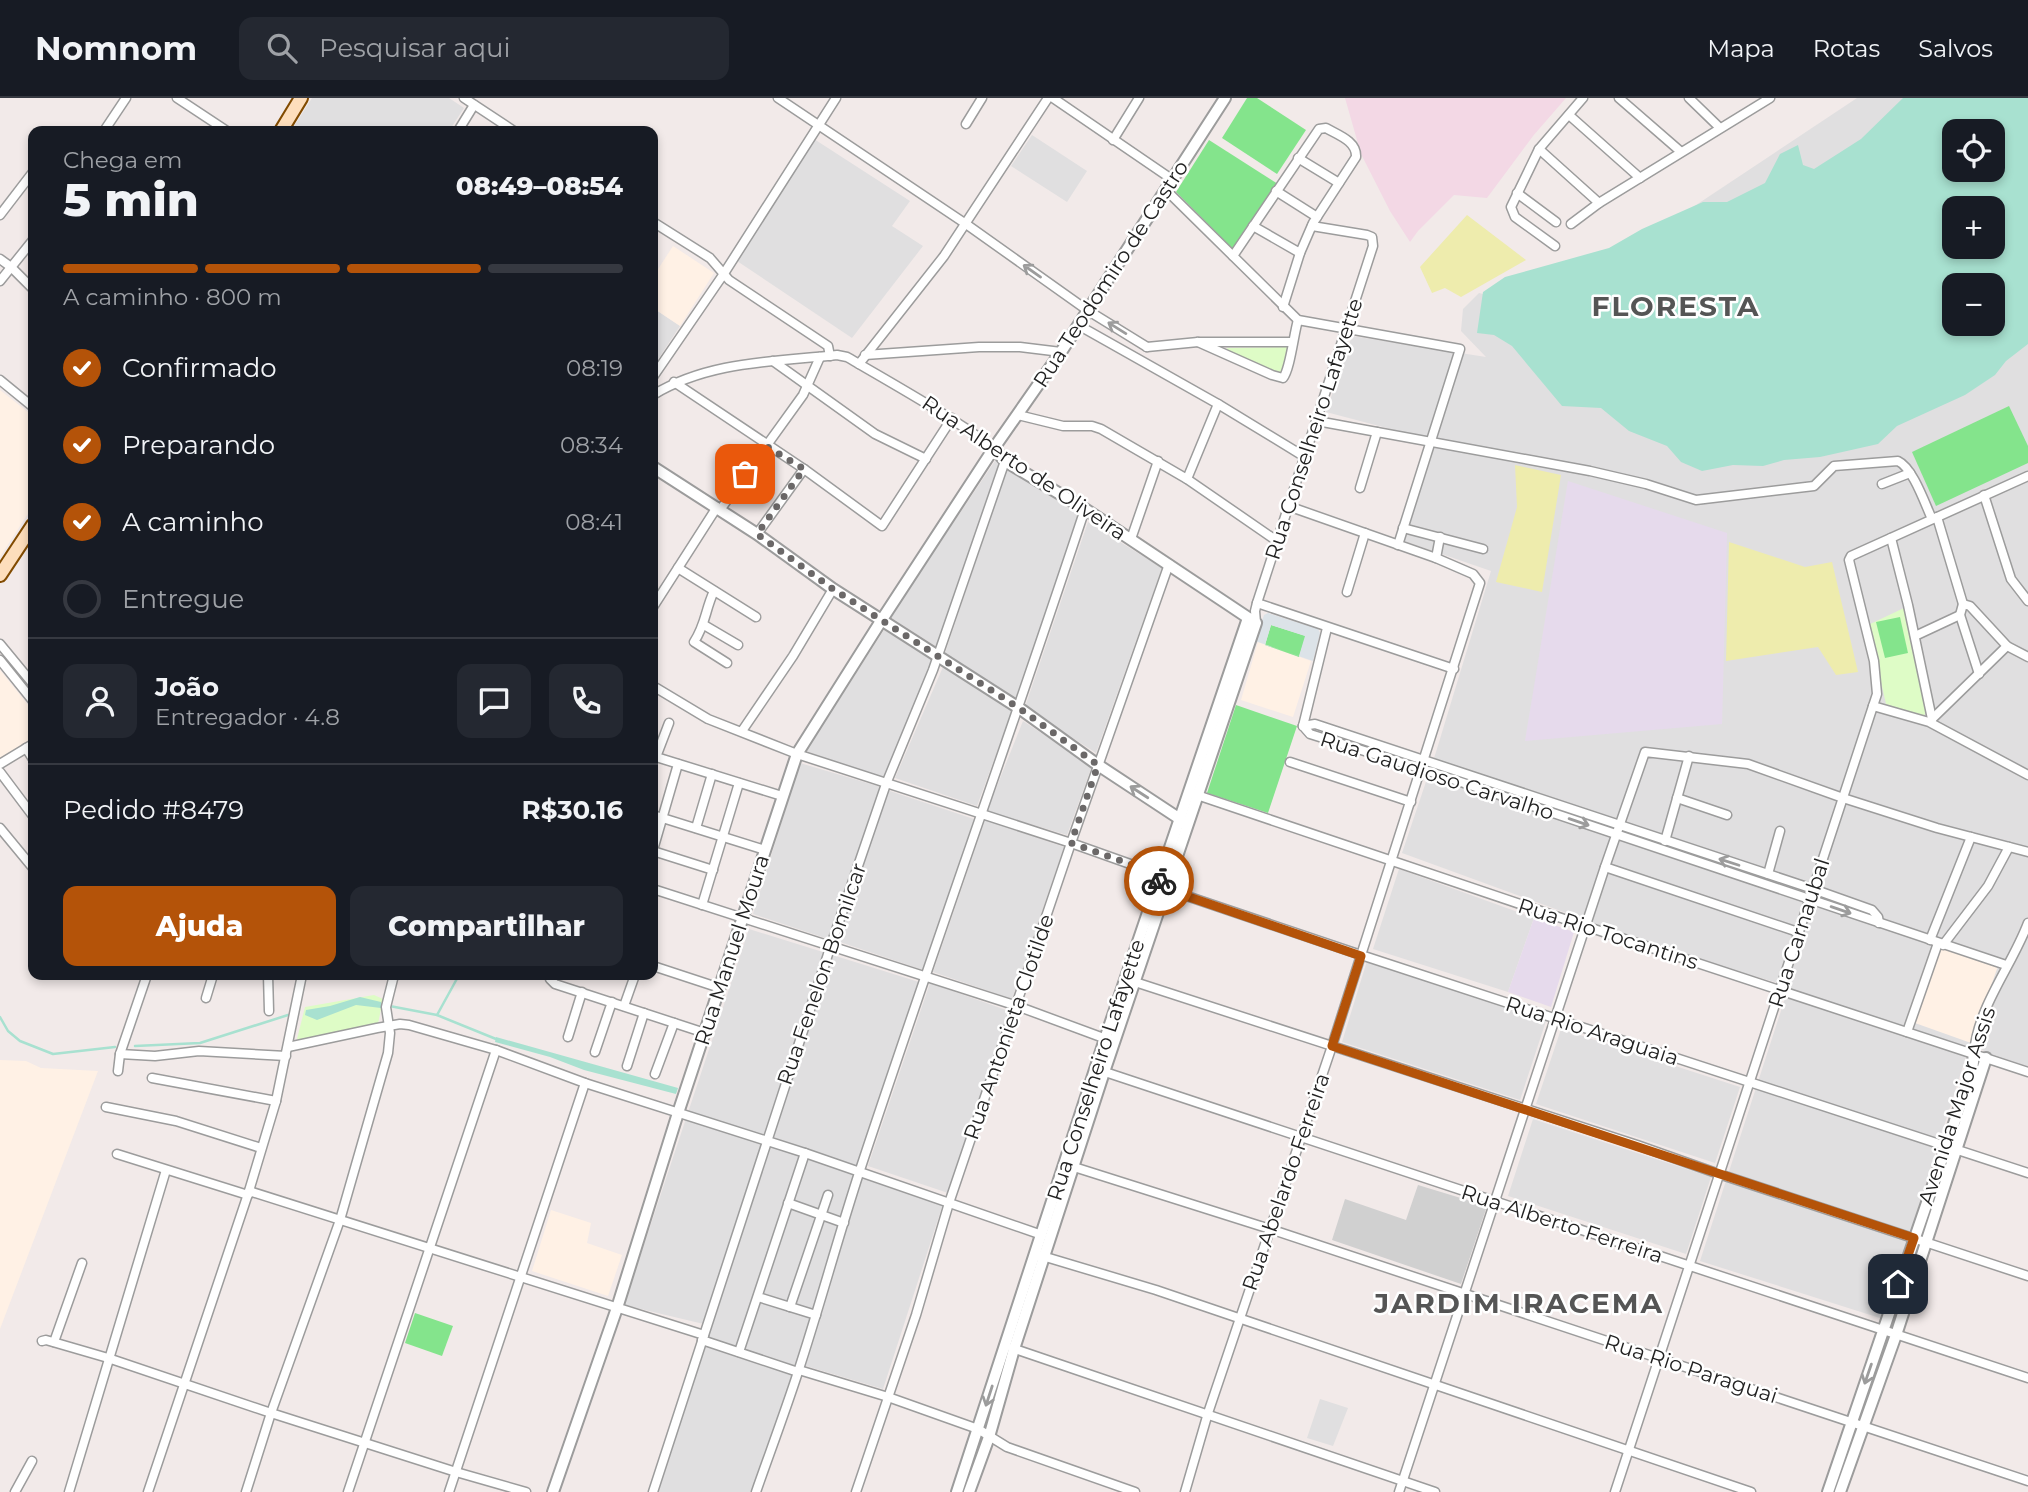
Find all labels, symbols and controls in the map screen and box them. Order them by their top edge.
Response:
search box [239,17,729,80]
text: Nomnom [35,28,197,68]
icon: search [263,29,301,67]
text: Pesquisar aqui [319,32,511,64]
text: Mapa [1707,34,1775,63]
text: Rotas [1813,34,1880,63]
text: Salvos [1918,34,1993,63]
map controls [1942,119,2005,336]
button: locate [1942,119,2005,182]
text: Chega em [63,146,182,174]
street label: Rua Teodomiro de Castro [1028,155,1193,392]
text: 08:49–08:54 [456,170,623,202]
text: 5 min [63,171,199,228]
button: + [1942,196,2005,259]
one-way arrow [1023,263,1042,278]
button: − [1942,273,2005,336]
text: A caminho · 800 m [63,283,282,311]
district label: FLORESTA [1592,289,1760,323]
street label: Rua Conselheiro Lafayette [1259,295,1368,563]
one-way arrow [1108,321,1128,335]
icon: check [63,349,101,387]
text: Confirmado [122,352,277,384]
text: 08:19 [566,354,623,382]
street label: Rua Alberto de Oliveira [917,390,1131,545]
icon: check [63,426,101,464]
text: Preparando [122,429,275,461]
text: 08:34 [560,431,623,459]
pin [715,444,775,504]
icon: bag [726,455,764,493]
icon: check [63,503,101,541]
text: A caminho [122,506,263,538]
text: 08:41 [565,508,623,536]
text: Entregue [122,583,244,615]
button: person [63,664,137,738]
button: chat [457,664,531,738]
button: phone [549,664,623,738]
text: João [155,671,219,703]
text: Entregador · 4.8 [155,703,340,731]
street label: Rua Gaudioso Carvalho [1317,726,1557,825]
one-way arrow [1130,785,1149,799]
text: Pedido #8479 [63,794,244,826]
text: R$30.16 [522,794,623,826]
one-way arrow [1568,816,1590,829]
courier [1124,846,1194,916]
street label: Rua Manuel Moura [689,851,774,1048]
one-way arrow [1718,855,1740,868]
street label: Rua Carnaubal [1763,855,1834,1011]
street label: Rua Fenelon Bomilcar [772,859,871,1088]
icon: bike [1140,862,1178,900]
button: Ajuda [63,886,336,966]
button: Compartilhar [350,886,623,966]
street label: Rua Rio Tocantins [1515,893,1701,974]
one-way arrow [1830,905,1852,917]
street label: Rua Antonieta Clotilde [958,911,1059,1143]
street label: Rua Conselheiro Lafayette [1041,936,1150,1204]
street label: Rua Rio Araguaia [1502,991,1682,1070]
street label: Avenida Major Assis [1913,1004,2000,1208]
street label: Rua Abelardo Ferreira [1236,1070,1335,1294]
street label: Rua Alberto Ferreira [1458,1179,1666,1268]
pin [1868,1254,1928,1314]
icon: home [1879,1265,1917,1303]
district label: JARDIM IRACEMA [1373,1286,1664,1320]
street label: Rua Rio Paraguai [1602,1329,1781,1408]
one-way arrow [1861,1362,1873,1384]
one-way arrow [982,1384,994,1406]

